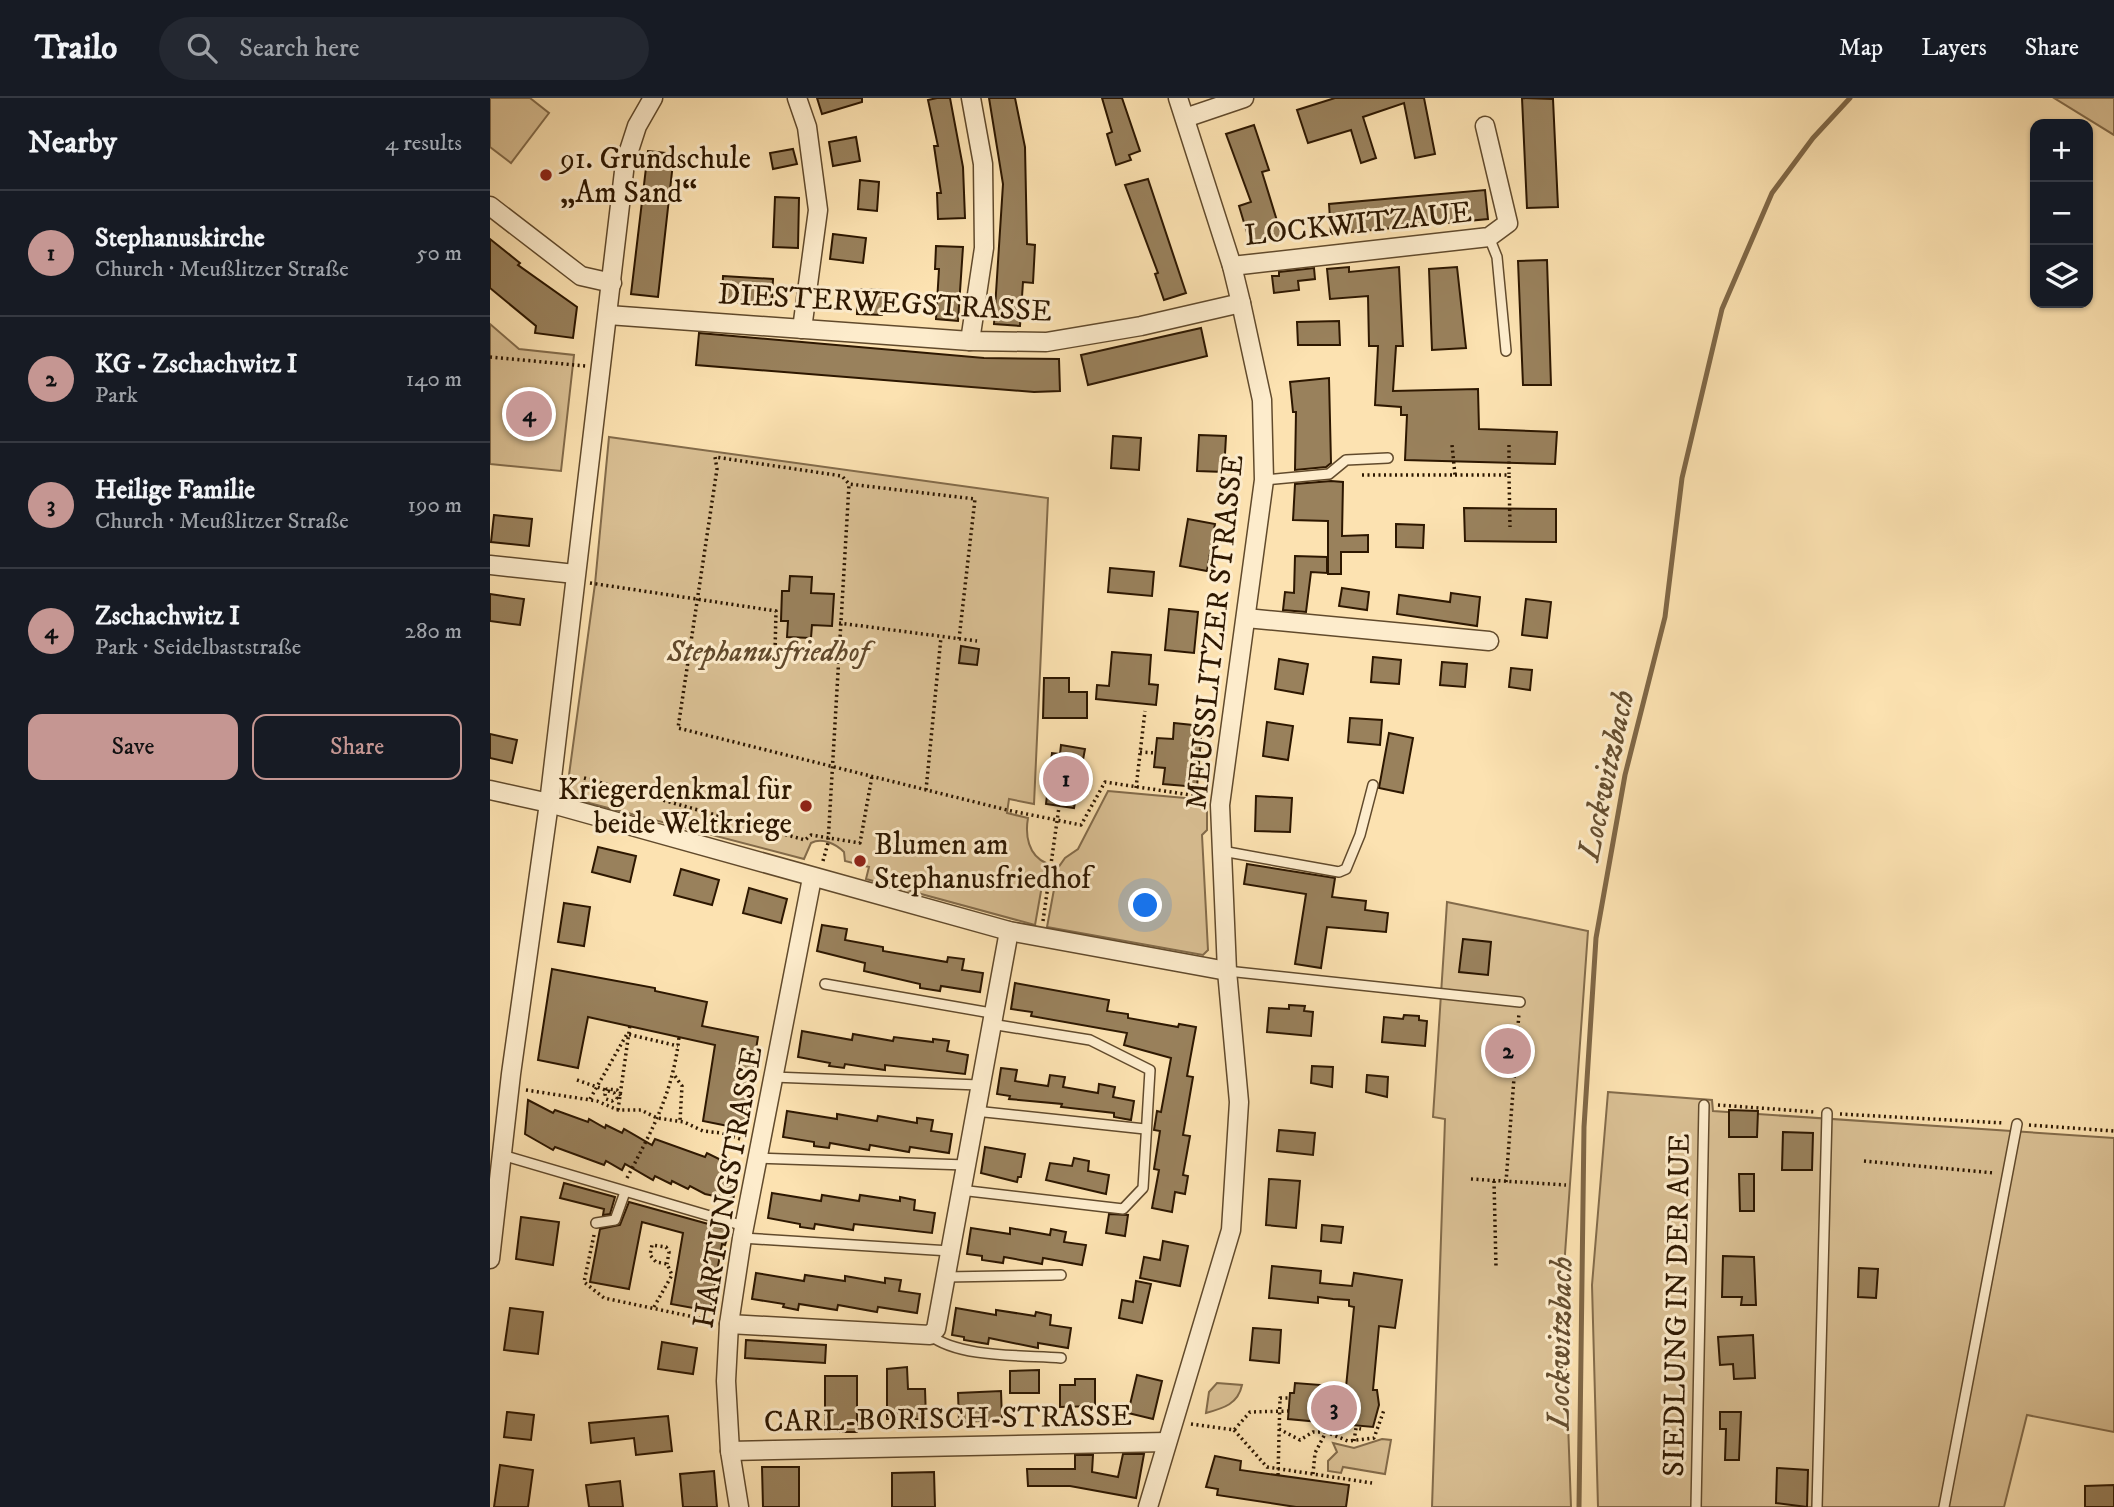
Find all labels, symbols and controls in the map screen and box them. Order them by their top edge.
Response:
search box [159,17,649,80]
text: Trailo [35,28,117,69]
icon: search [183,29,221,67]
text: Search here [239,32,359,65]
text: Map [1839,33,1883,63]
text: Layers [1921,33,1987,63]
text: Share [2025,33,2079,63]
map controls [2030,119,2093,308]
button: + [2030,119,2093,182]
text: Nearby [28,125,117,162]
text: 4 results [385,129,462,158]
place label: 91. Grundschule „Am Sand“ [558,141,751,212]
marker: 91. Grundschule „Am Sand“ [538,167,554,183]
button: − [2030,182,2093,245]
street label: LOCKWITZAUE [1243,194,1474,255]
text: Stephanuskirche [95,222,265,255]
text: 1 [47,239,55,268]
text: 50 m [416,239,462,268]
button: layers [2030,245,2093,308]
text: Church · Meußlitzer Straße [95,255,349,284]
street label: DIESTERWEGSTRASSE [717,276,1053,331]
text: KG - Zschachwitz I [95,348,298,381]
text: 2 [45,365,57,394]
text: 140 m [406,365,462,394]
text: Park [95,381,138,410]
pin: 4 [506,388,552,440]
street label: MEUSSLITZER STRASSE [1178,453,1253,812]
text: Heilige Familie [95,474,255,507]
text: 3 [47,491,55,520]
text: 190 m [408,491,462,520]
text: Church · Meußlitzer Straße [95,507,349,536]
text: Zschachwitz I [95,600,240,633]
text: 4 [44,617,58,646]
text: 280 m [405,617,462,646]
text: Park · Seidelbaststraße [95,633,301,662]
park label: Stephanusfriedhof [666,634,876,671]
water label: Lockwitzbach [1569,687,1645,866]
button: Save [28,714,238,780]
button: Share [252,714,462,780]
pin: 1 [1043,753,1089,805]
place label: Kriegerdenkmal für beide Weltkriege [558,772,792,843]
marker: Kriegerdenkmal für beide Weltkriege [798,798,814,814]
place label: Blumen am Stephanusfriedhof [874,827,1095,898]
marker: Blumen am Stephanusfriedhof [852,853,868,869]
your location [1128,888,1162,922]
pin: 2 [1485,1025,1531,1077]
street label: HARTUNGSTRASSE [685,1043,772,1331]
street label: SIEDLUNG IN DER AUE [1656,1133,1699,1477]
water label: Lockwitzbach [1539,1256,1583,1432]
pin: 3 [1311,1382,1357,1434]
street label: CARL-BORISCH-STRASSE [764,1398,1132,1441]

